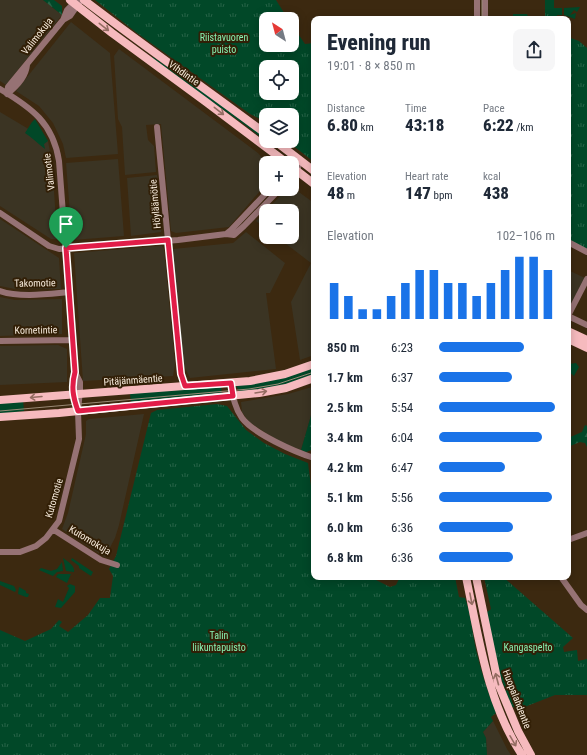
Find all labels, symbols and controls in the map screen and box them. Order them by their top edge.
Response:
north arrow [259,12,299,52]
map controls [259,12,299,244]
street label: Valimokuja [19,15,55,57]
one-way arrow [98,23,109,31]
button: share [513,29,555,71]
text: Evening run [327,30,431,55]
park label: Riistavuoren puisto [200,32,249,55]
text: 19:01 · 8 × 850 m [327,58,415,73]
street label: Vihdintie [167,59,202,88]
button: locate [259,60,299,100]
text: Distance [327,102,365,115]
text: Time [405,102,427,115]
text: Pace [483,102,505,115]
one-way arrow [213,107,224,115]
button: layers [259,108,299,148]
text: 6.80 [327,115,358,135]
text: 43:18 [405,115,444,135]
text: 6:22 [483,115,514,135]
text: km [358,121,374,134]
text: /km [514,121,534,134]
street label: Valimotie [41,153,57,191]
button: + [259,156,299,196]
text: Elevation [327,170,367,183]
text: Heart rate [405,170,448,183]
text: kcal [483,170,501,183]
street label: Höyläämötie [147,178,163,229]
text: 48 [327,183,344,203]
text: 147 [405,183,431,203]
text: 438 [483,183,509,203]
text: m [344,189,355,202]
text: bpm [431,189,453,202]
button: − [259,204,299,244]
pin [49,207,83,248]
icon: arrive [55,213,77,235]
text: Elevation [327,228,374,243]
text: 102–106 m [496,228,555,243]
street label: Takomotie [14,277,56,289]
street label: Kornetintie [14,324,58,336]
text: 850 m [327,340,359,355]
text: 6:23 [391,340,413,355]
text: 1.7 km [327,370,363,385]
text: 6:37 [391,370,413,385]
street label: Pitäjänmäentie [103,372,163,388]
one-way arrow [255,388,268,396]
one-way arrow [30,393,43,400]
text: 2.5 km [327,400,363,415]
text: 5:54 [391,400,413,415]
text: 3.4 km [327,430,363,445]
text: 6:04 [391,430,413,445]
text: 4.2 km [327,460,363,475]
text: 6:47 [391,460,413,475]
street label: Kutomotie [43,477,65,519]
text: 5.1 km [327,490,363,505]
text: 5:56 [391,490,413,505]
text: 6.0 km [327,520,363,535]
text: 6:36 [391,520,413,535]
street label: Kutomokuja [67,523,113,557]
text: 6.8 km [327,550,363,565]
text: 6:36 [391,550,413,565]
one-way arrow [467,592,475,605]
park label: Talin liikuntapuisto [192,630,246,653]
park label: Kangaspelto [503,642,553,653]
street label: Huopalahdentie [501,668,533,730]
one-way arrow [493,673,501,686]
one-way arrow [510,735,518,747]

